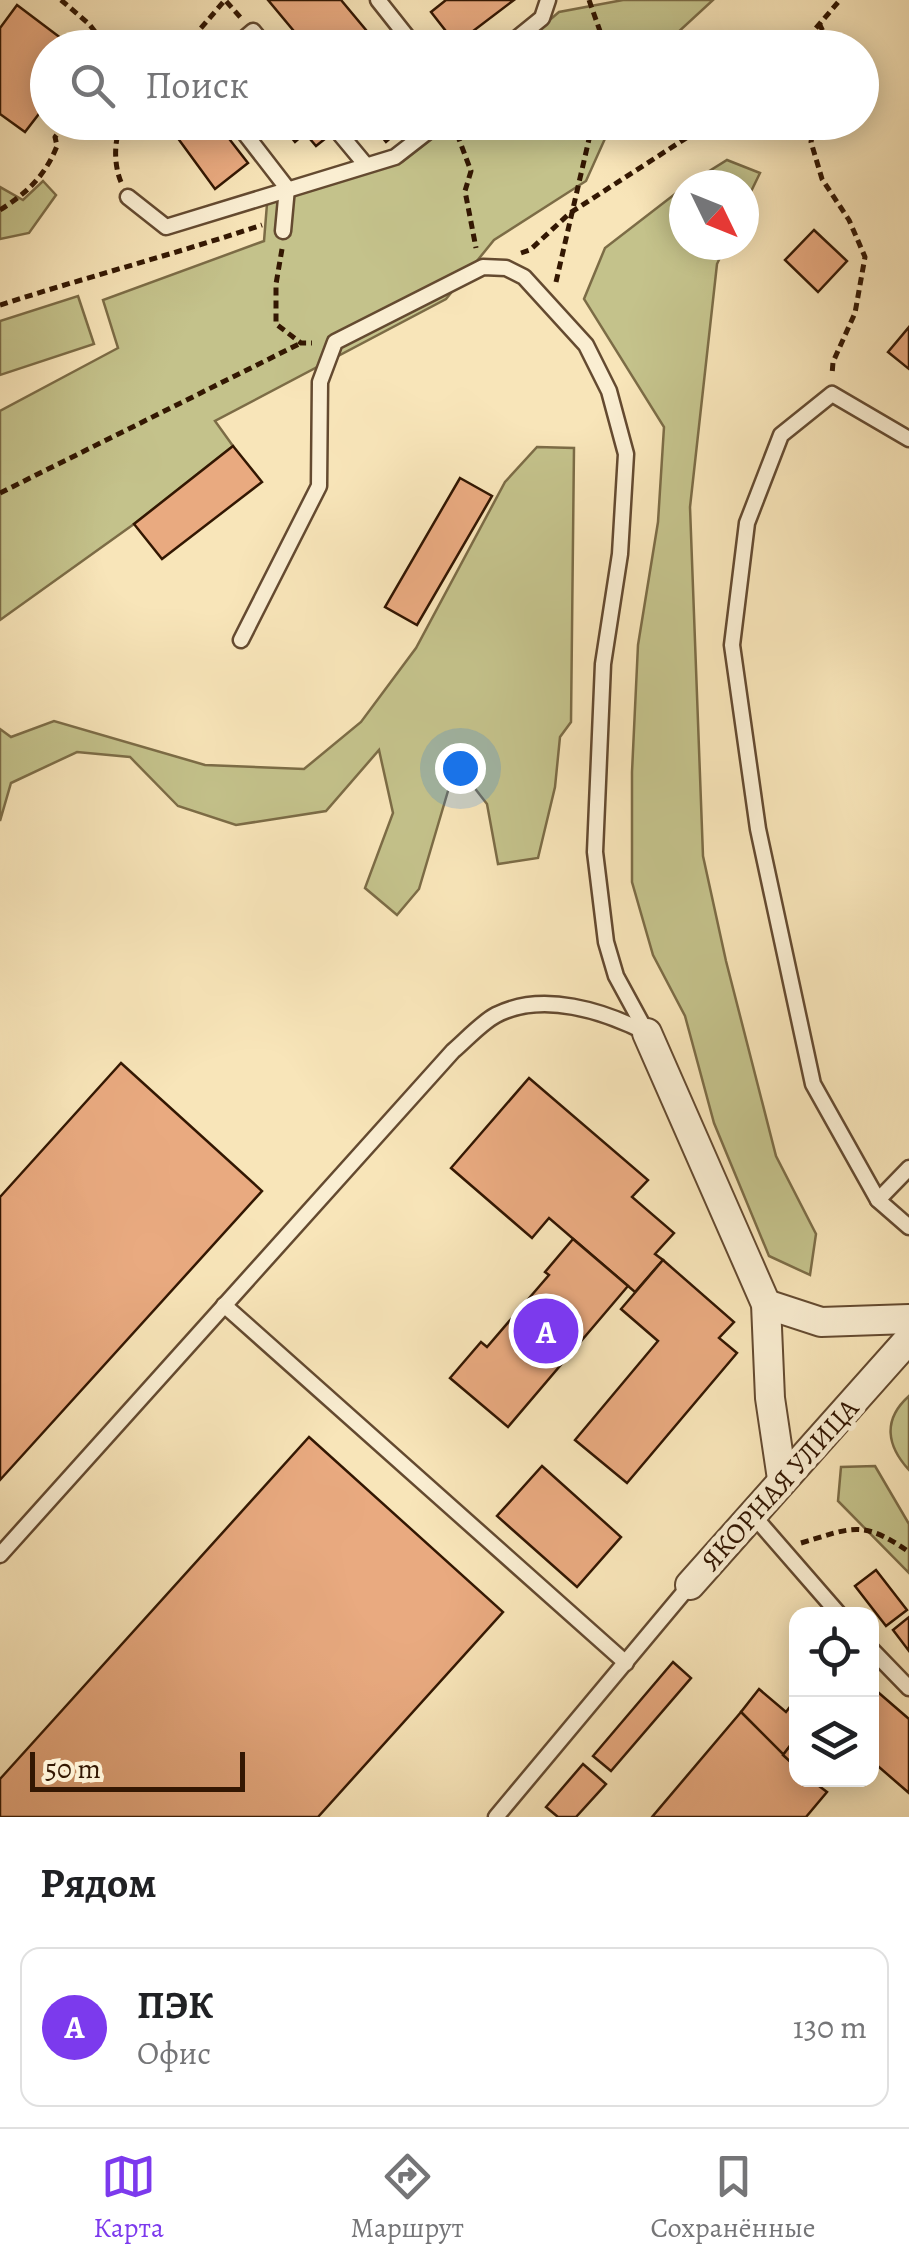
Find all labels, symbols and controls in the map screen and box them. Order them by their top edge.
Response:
search box [30,30,879,140]
icon: search [65,58,120,113]
text: Поиск [145,59,249,111]
north arrow [669,170,759,260]
your location [435,743,486,794]
pin: A [514,1294,578,1368]
street label: ЯКОРНАЯ УЛИЦА [692,1390,868,1579]
map controls [789,1607,879,1787]
button: locate [789,1607,879,1697]
button: layers [789,1697,879,1787]
scale bar [30,1747,245,1792]
text: 50 m [45,1750,101,1788]
text: Рядом [40,1854,157,1911]
text: ПЭК [137,1979,213,2031]
text: A [64,2005,85,2049]
text: 130 m [793,2005,867,2049]
text: Офис [137,2031,211,2075]
tab: Карта [93,2149,164,2247]
tab: Маршрут [351,2149,464,2247]
tab: Сохранённые [651,2149,816,2247]

